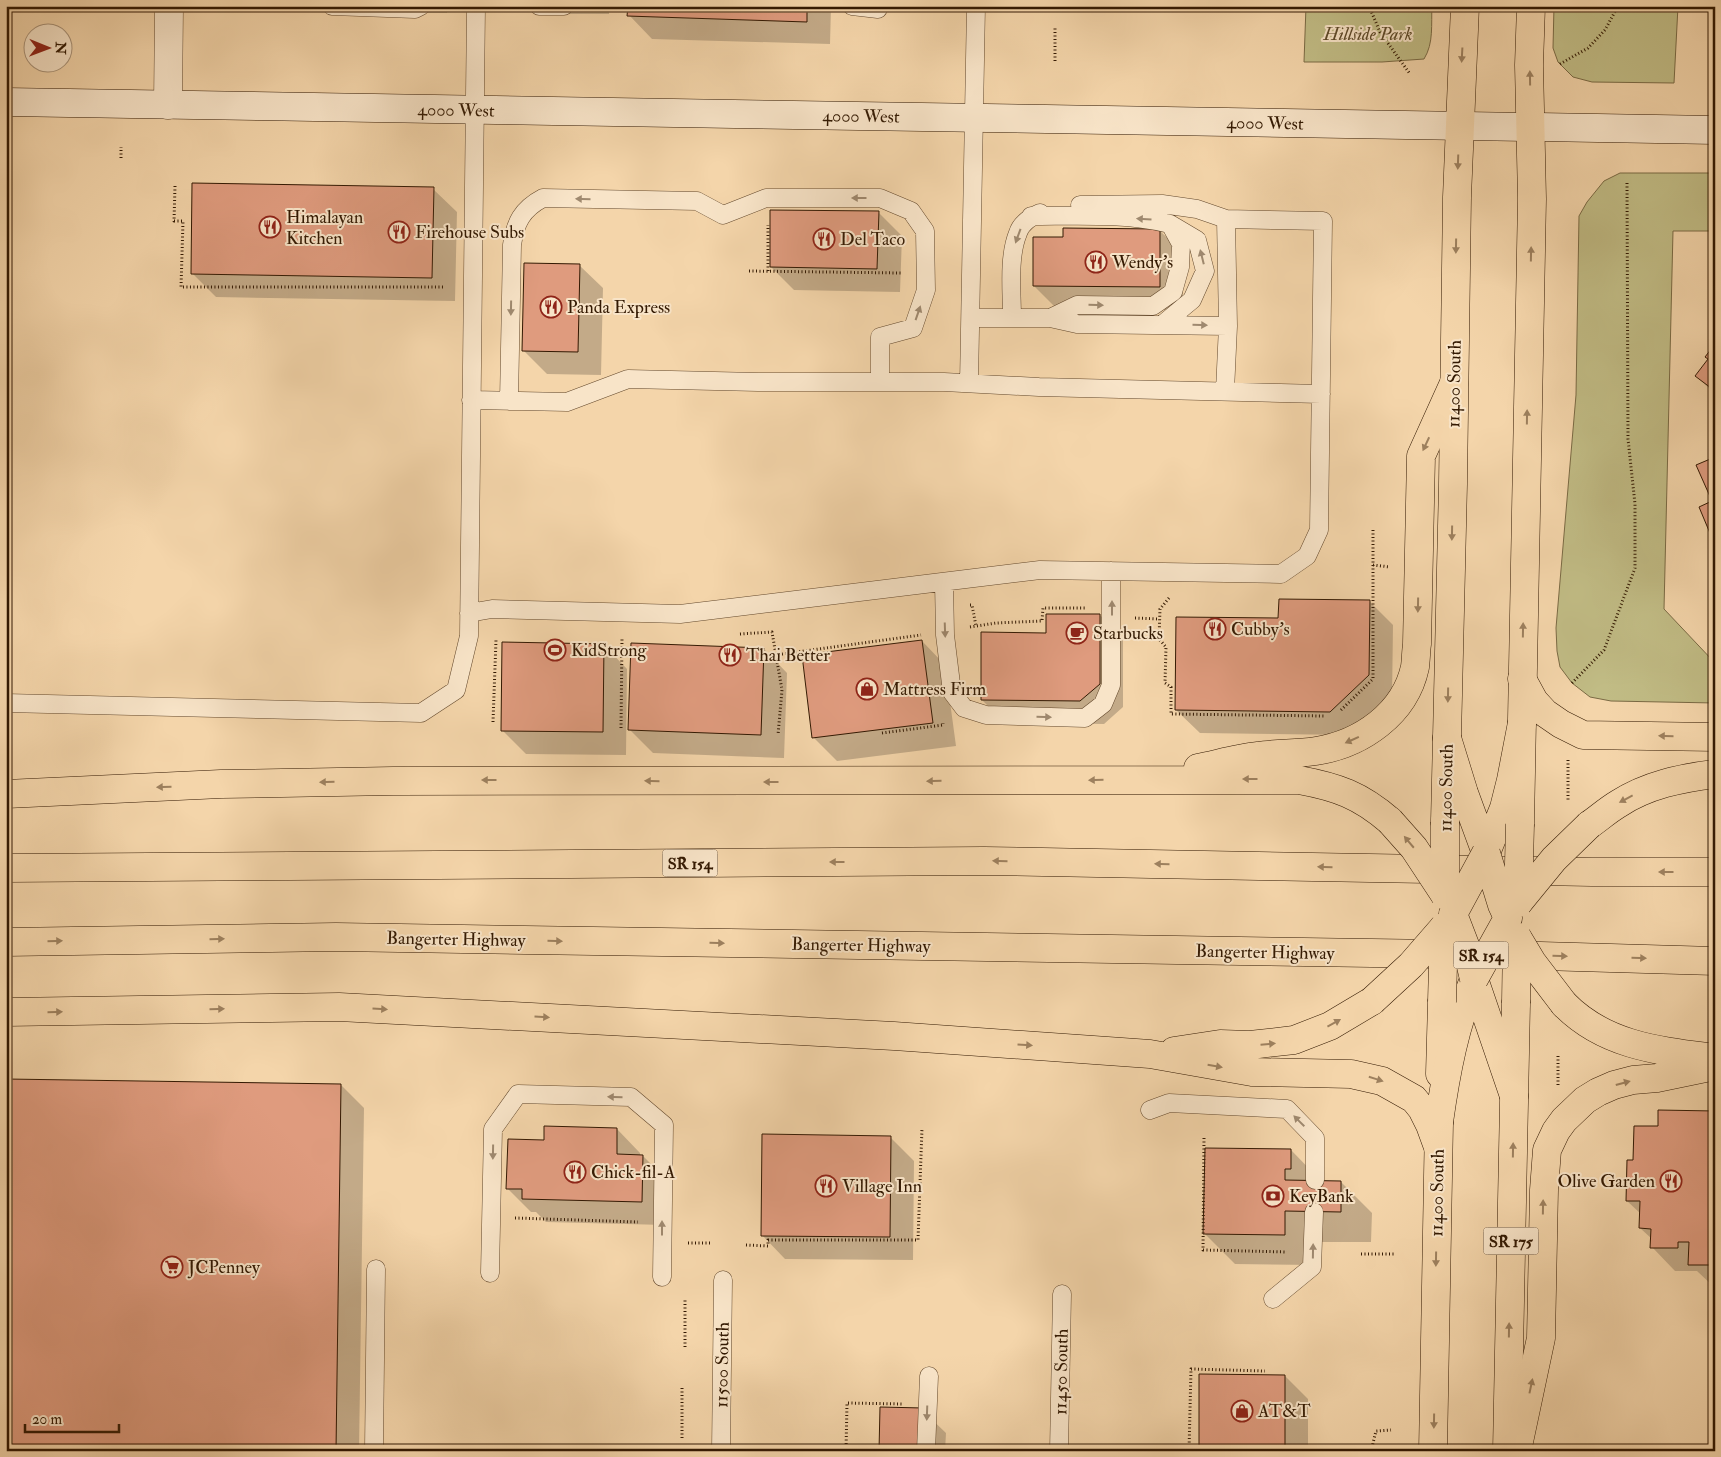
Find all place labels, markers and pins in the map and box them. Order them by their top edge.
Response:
place label: Himalayan Kitchen [286,206,363,250]
restaurant icon: Himalayan Kitchen [258,215,282,239]
restaurant icon: Firehouse Subs [387,220,411,244]
place label: Firehouse Subs [415,221,524,244]
restaurant icon: Del Taco [812,227,836,251]
place label: Del Taco [840,228,906,251]
restaurant icon: Wendy's [1084,250,1108,274]
place label: Wendy's [1111,251,1173,274]
restaurant icon: Panda Express [539,295,563,319]
place label: Panda Express [567,296,670,319]
restaurant icon: Cubby's [1203,617,1227,641]
place label: Cubby's [1231,618,1290,641]
cafe icon: Starbucks [1065,621,1089,645]
place label: Starbucks [1093,622,1163,645]
sports icon: KidStrong [543,638,567,662]
place label: KidStrong [571,639,648,662]
restaurant icon: Thai Better [718,643,742,667]
place label: Thai Better [746,644,830,667]
shop icon: Mattress Firm [855,677,879,701]
place label: Mattress Firm [883,678,986,701]
restaurant icon: Chick-fil-A [563,1160,587,1184]
place label: Chick-fil-A [591,1161,676,1184]
restaurant icon: Olive Garden [1659,1169,1683,1193]
place label: Olive Garden [1557,1170,1655,1193]
restaurant icon: Village Inn [814,1174,838,1198]
place label: Village Inn [842,1175,922,1198]
bank icon: KeyBank [1261,1184,1285,1208]
place label: KeyBank [1289,1185,1354,1208]
supermarket icon: JCPenney [160,1255,184,1279]
place label: JCPenney [187,1256,261,1279]
shop icon: AT&T [1230,1399,1254,1423]
place label: AT&T [1257,1400,1311,1423]

